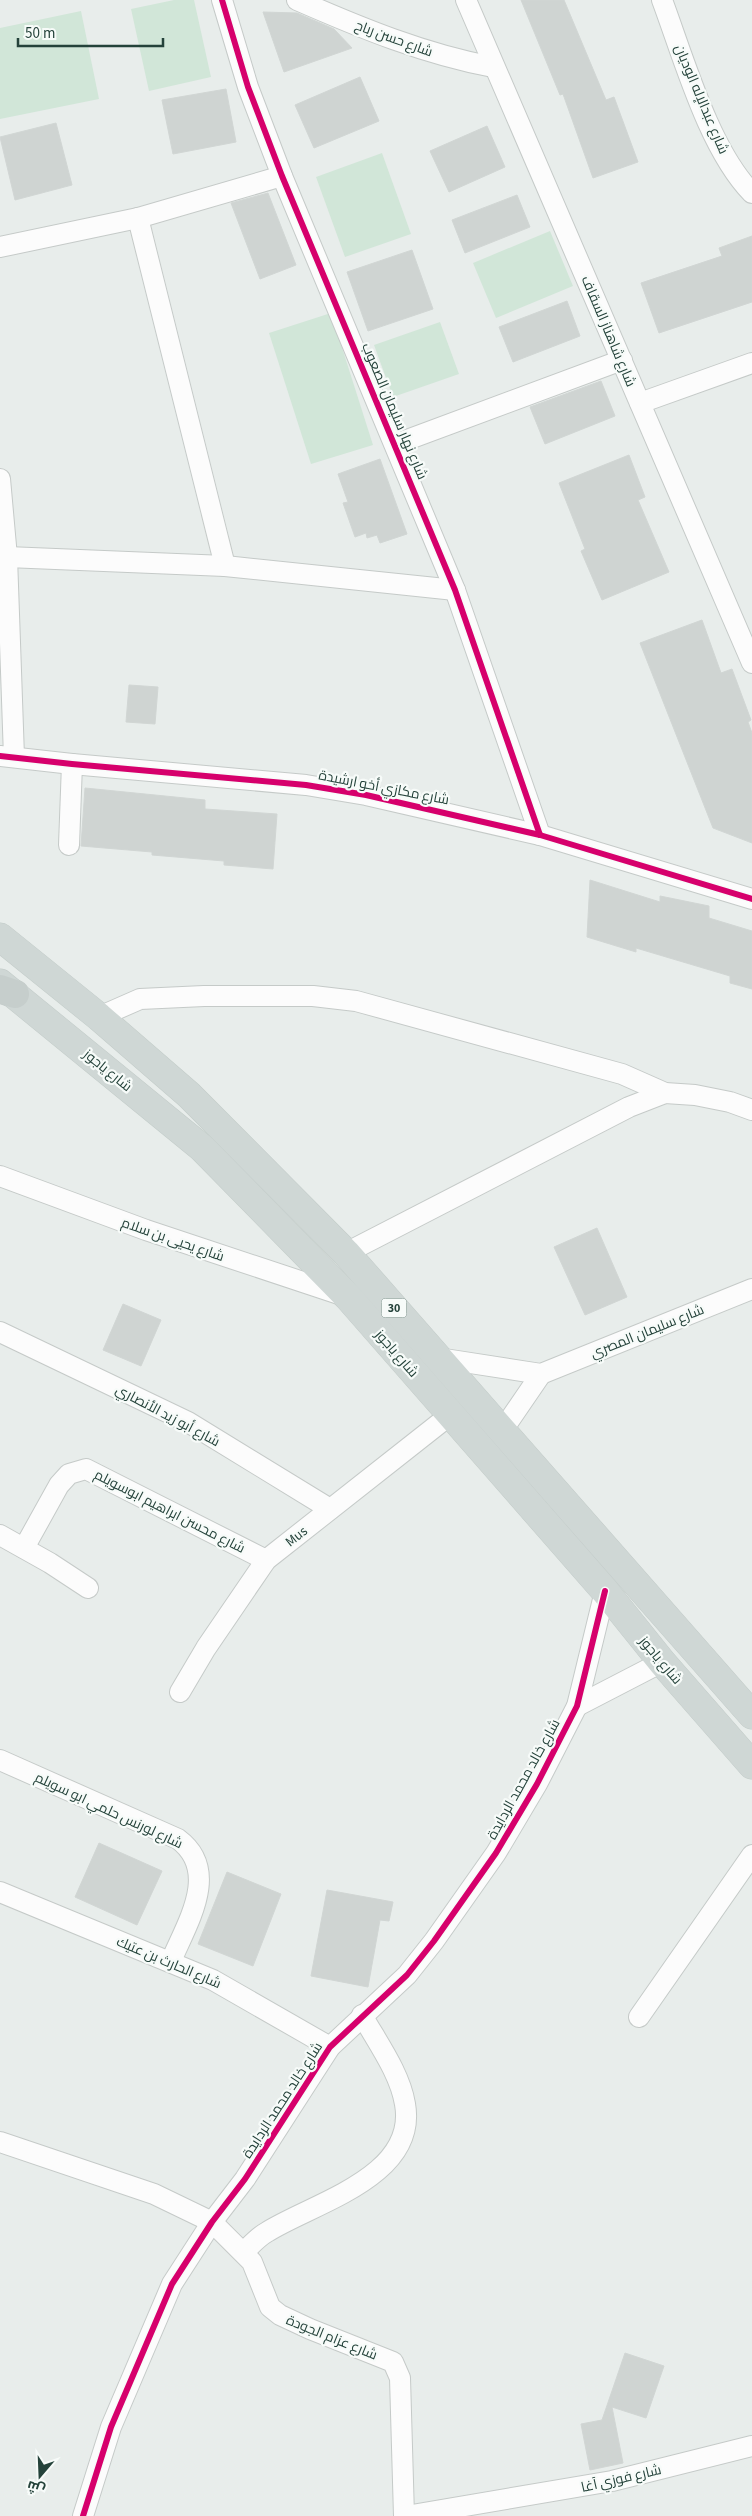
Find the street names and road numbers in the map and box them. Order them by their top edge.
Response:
street label: شارع حسن رباح [352,16,435,62]
street label: شارع عبدالإله الوديان [669,42,733,157]
street label: شارع شاهناز السقاف [576,273,640,390]
street label: شارع نهار سليمان الصعوب [356,340,432,483]
street label: شارع مكازي أخو ارشيدة [317,766,451,811]
street label: شارع ياجوز [78,1044,136,1097]
street label: شارع يحيى بن سلام [119,1213,227,1267]
road number: 30 [382,1299,406,1318]
street label: شارع سليمان المصري [588,1300,708,1365]
street label: شارع ياجوز [369,1325,423,1382]
street label: شارع أبو زيد الأنصاري [111,1380,223,1453]
street label: شارع محسن ابراهيم ابوسويلم [91,1465,248,1559]
street label: Mus [281,1521,312,1552]
street label: شارع ياجوز [634,1631,686,1689]
street label: شارع خالد محمد الردايدة [482,1716,565,1843]
street label: شارع لورنس حلمي ابو سويلم [31,1768,186,1855]
street label: شارع الحارث بن عتيك [113,1932,224,1994]
street label: شارع خالد محمد الردايدة [238,2039,328,2163]
street label: شارع عزام الجودة [283,2311,380,2365]
street label: شارع فوزي آغا [579,2460,664,2499]

